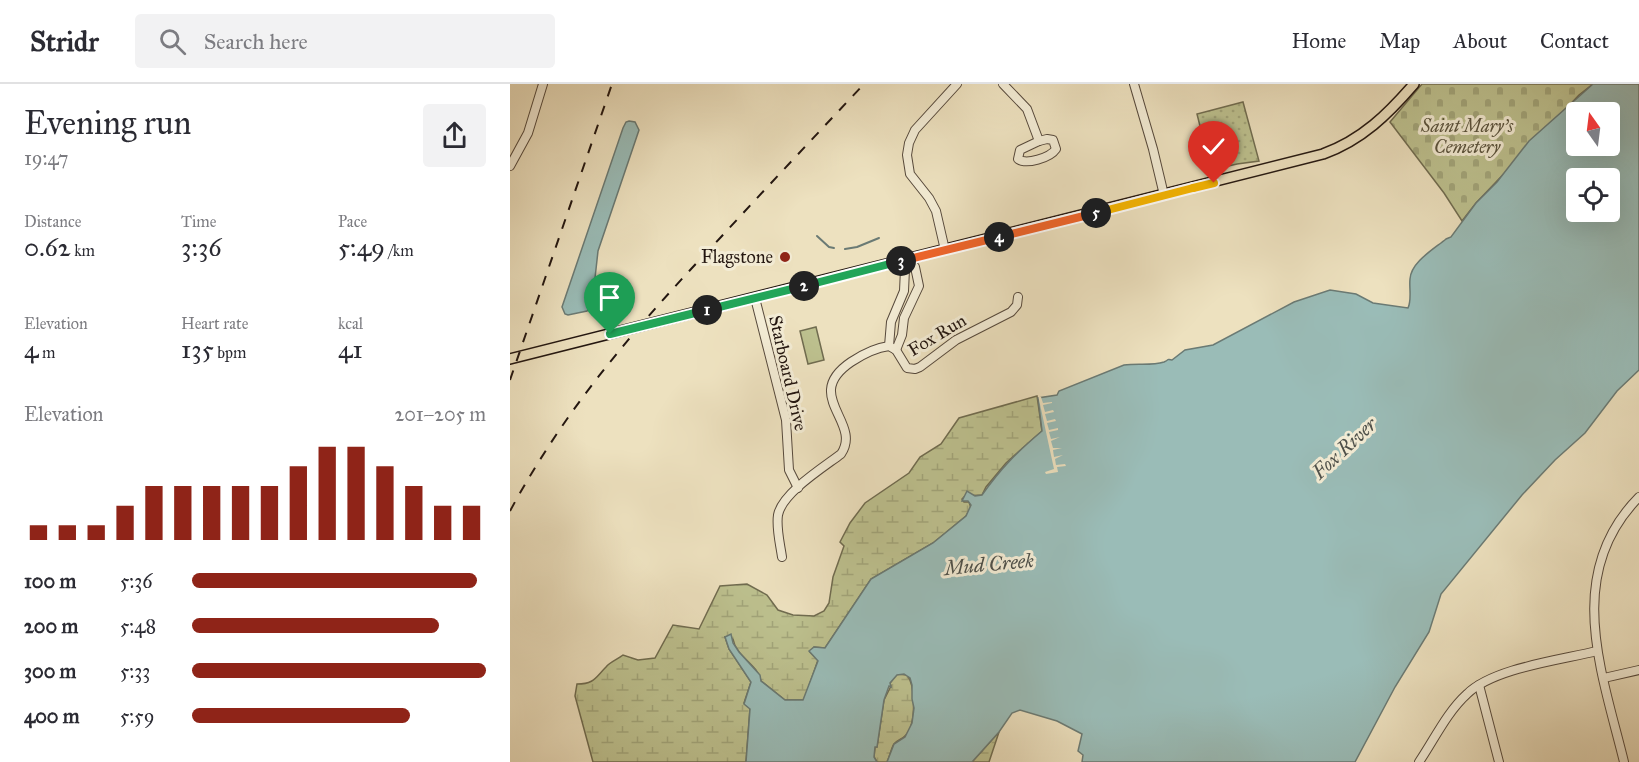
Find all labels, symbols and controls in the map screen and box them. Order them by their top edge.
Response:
search box [135,14,555,68]
text: Stridr [30,24,99,59]
icon: search [156,25,189,58]
text: Search here [204,28,308,55]
text: Home [1291,28,1346,54]
text: Map [1379,28,1420,54]
text: About [1453,28,1507,54]
text: Contact [1540,28,1609,54]
north arrow [1566,102,1620,156]
map controls [1566,102,1620,222]
text: Evening run [24,103,191,143]
button: share [423,104,486,167]
park label: Saint Mary's Cemetery [1420,115,1514,158]
pin [1188,121,1239,183]
icon: check [1197,130,1230,163]
text: 19:47 [24,146,68,170]
button: locate [1566,168,1620,222]
pin: 5 [1081,198,1111,228]
text: 5 [1092,203,1100,222]
text: Distance [24,212,81,231]
text: Time [181,212,216,231]
text: Pace [338,212,367,231]
pin: 4 [984,222,1014,252]
text: 4 [995,227,1003,246]
text: 0.62 [24,231,71,263]
text: 3:36 [181,231,222,263]
text: 5:49 [338,231,385,263]
text: km [71,241,95,260]
text: /km [385,241,414,260]
place label: Flagstone [701,246,773,269]
pin: 3 [886,246,916,276]
marker: Flagstone [778,250,792,264]
text: 3 [898,251,904,270]
pin: 2 [789,271,819,301]
pin [584,272,635,334]
text: 2 [800,276,808,295]
icon: arrive [593,281,626,314]
pin: 1 [692,295,722,325]
text: 1 [704,300,710,319]
street label: Fox Run [904,309,970,361]
street label: Starboard Drive [764,313,812,433]
text: Elevation [24,314,88,333]
text: Heart rate [181,314,248,333]
text: kcal [338,314,363,333]
text: 4 [24,333,39,365]
text: 135 [181,333,214,365]
text: 41 [338,333,363,365]
text: m [39,343,55,362]
text: bpm [214,343,246,362]
text: Elevation [24,402,103,426]
text: 201–205 m [394,402,486,426]
water label: Fox River [1306,411,1382,485]
water label: Mud Creek [941,548,1035,580]
text: 100 m [24,569,76,593]
text: 5:36 [120,569,153,593]
text: 200 m [24,614,78,638]
text: 5:48 [120,614,156,638]
text: 300 m [24,659,76,683]
text: 5:33 [120,659,150,683]
text: 400 m [24,704,80,728]
text: 5:59 [120,704,154,728]

